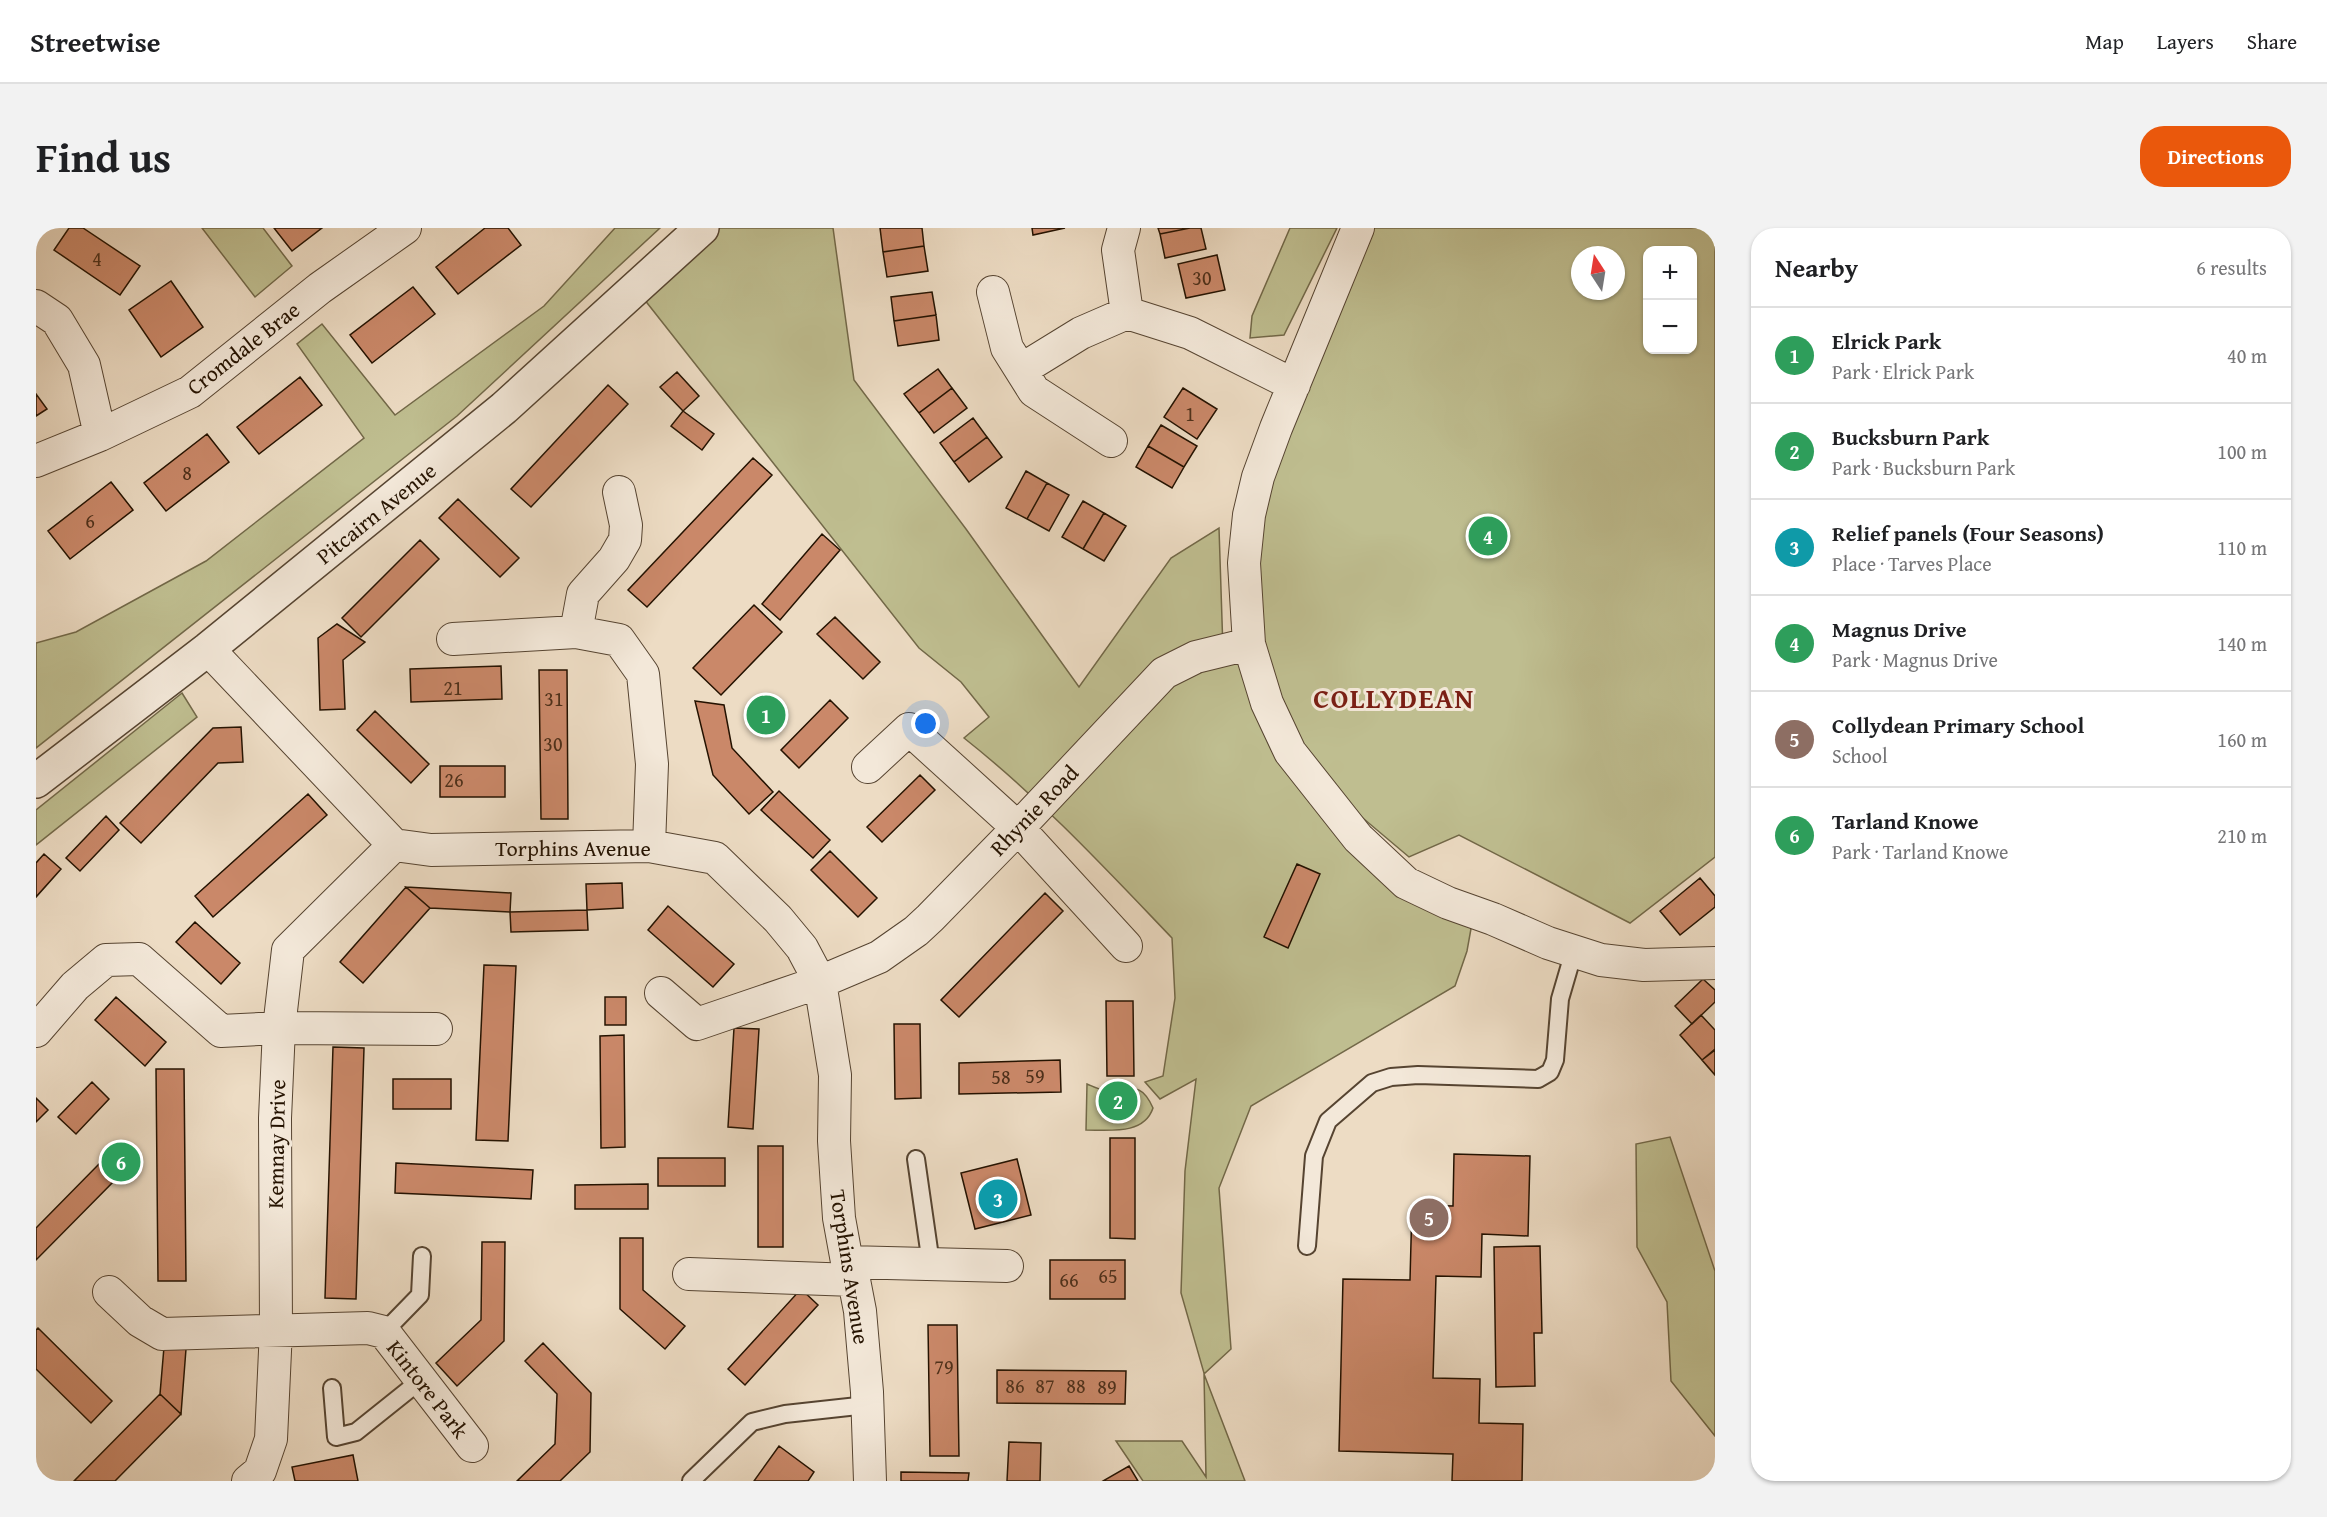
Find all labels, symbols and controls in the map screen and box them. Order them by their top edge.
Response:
text: Streetwise [30,21,160,62]
text: Map [2085,26,2124,57]
text: Layers [2157,26,2214,57]
text: Share [2247,26,2297,57]
text: Find us [36,126,171,187]
button: Directions [2140,126,2291,187]
house number: 4 [92,244,102,273]
north arrow [1571,246,1625,300]
map controls [1643,246,1697,354]
button: + [1643,246,1697,300]
text: Nearby [1775,248,1858,287]
text: 6 results [2196,253,2267,282]
house number: 30 [1192,263,1212,292]
street label: Cromdale Brae [180,294,306,402]
button: − [1643,300,1697,354]
text: Elrick Park [1832,325,1941,357]
text: 1 [1789,341,1800,370]
text: 40 m [2227,341,2267,370]
text: Park · Elrick Park [1832,357,1974,386]
house number: 1 [1185,399,1195,428]
text: Bucksburn Park [1832,421,1989,453]
text: 2 [1789,437,1800,466]
text: 100 m [2217,437,2267,466]
text: Park · Bucksburn Park [1832,453,2015,482]
street label: Pitcairn Avenue [309,455,443,571]
house number: 8 [182,458,192,487]
house number: 6 [85,506,95,535]
pin: 4 [1468,514,1508,558]
text: Relief panels (Four Seasons) [1832,517,2104,549]
text: 3 [1789,533,1800,562]
text: 110 m [2217,533,2267,562]
text: Place · Tarves Place [1832,549,1992,578]
text: Magnus Drive [1832,613,1967,645]
text: 4 [1789,629,1800,658]
text: 140 m [2217,629,2267,658]
text: Park · Magnus Drive [1832,645,1998,674]
house number: 21 [443,673,463,702]
district label: COLLYDEAN [1313,677,1475,718]
house number: 31 [544,684,564,713]
pin: 1 [746,692,786,738]
your location [911,709,940,738]
text: Collydean Primary School [1832,709,2084,741]
text: 5 [1789,725,1800,754]
text: 160 m [2217,725,2267,754]
house number: 30 [543,729,563,758]
text: School [1832,741,1888,770]
street label: Rhynie Road [982,757,1086,863]
house number: 26 [444,765,464,794]
text: Tarland Knowe [1832,805,1979,837]
text: 6 [1789,821,1800,850]
text: 210 m [2217,821,2267,850]
street label: Torphins Avenue [495,832,651,864]
text: Park · Tarland Knowe [1832,837,2008,866]
house number: 59 [1025,1061,1045,1090]
house number: 58 [991,1062,1011,1091]
pin: 2 [1098,1078,1138,1124]
street label: Kemnay Drive [259,1079,293,1209]
pin: 6 [102,1140,140,1184]
pin: 3 [978,1176,1018,1222]
street label: Torphins Avenue [822,1188,878,1346]
pin: 5 [1410,1196,1448,1240]
house number: 65 [1098,1261,1118,1290]
house number: 66 [1059,1265,1079,1294]
street label: Kintore Park [379,1333,477,1446]
house number: 79 [934,1352,954,1381]
house number: 86 [1005,1371,1025,1400]
house number: 87 [1035,1371,1055,1400]
house number: 88 [1066,1371,1086,1400]
house number: 89 [1097,1372,1117,1401]

